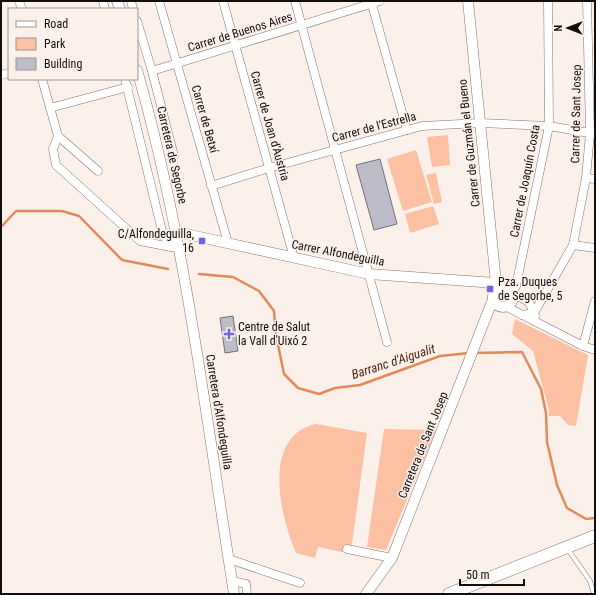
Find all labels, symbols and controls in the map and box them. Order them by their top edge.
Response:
legend [8,8,138,80]
north arrow [548,8,588,48]
street label: Carrer de Buenos Aires [186,9,294,55]
text: Road [44,17,68,31]
text: N [552,24,565,31]
text: Park [44,37,66,51]
text: Building [44,57,82,71]
street label: Carrer de Sant Josep [568,64,584,164]
street label: Carrer de Joan d'Àustria [248,69,293,183]
street label: Carrer de Guzmán el Bueno [455,78,483,208]
street label: Carrer de Betxí [189,83,222,156]
street label: Carretera de Segorbe [154,105,190,206]
street label: Carrer de l'Estrella [330,109,418,145]
street label: Carrer de Joaquín Costa [507,123,543,239]
place label: C/Alfondeguilla, 16 [118,227,194,255]
marker: C/Alfondeguilla, 16 [197,236,207,246]
street label: Carrer Alfondeguilla [290,237,386,269]
place label: Pza. Duques de Segorbe, 5 [498,275,562,303]
marker: Pza. Duques de Segorbe, 5 [485,284,495,294]
place label: Centre de Salut la Vall d'Uixó 2 [238,320,311,348]
marker: Centre de Salut la Vall d'Uixó 2 [223,328,235,340]
water label: Barranc d'Aigualit [349,341,437,382]
street label: Carretera d'Alfondeguilla [203,353,235,471]
street label: Carretera de Sant Josep [395,390,451,500]
scale bar [460,561,524,587]
text: 50 m [466,568,490,582]

